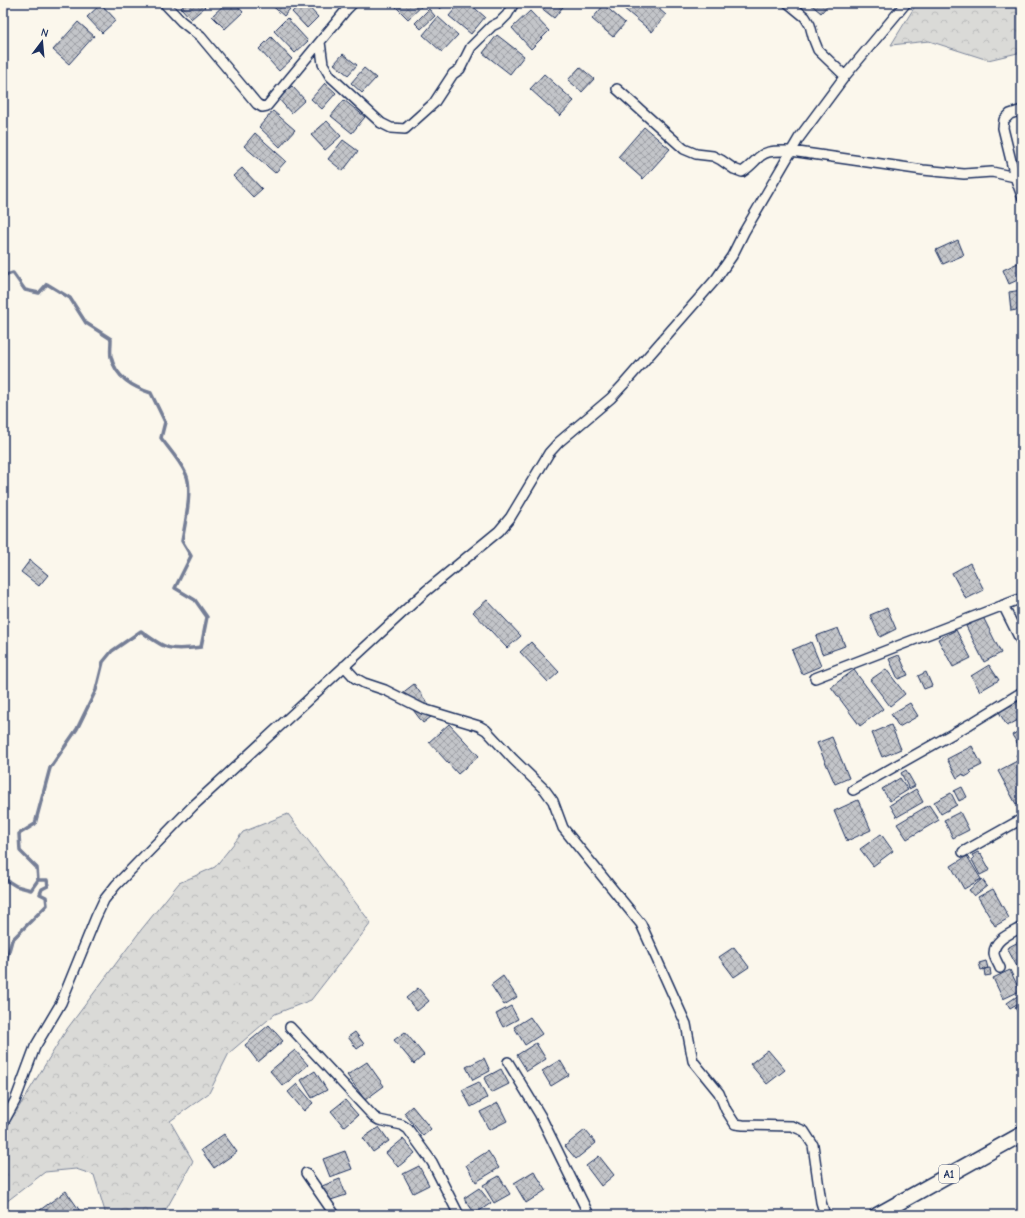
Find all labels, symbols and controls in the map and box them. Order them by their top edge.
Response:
north arrow [22,22,62,62]
text: N [39,26,50,40]
road number: A1 [939,1165,959,1183]

